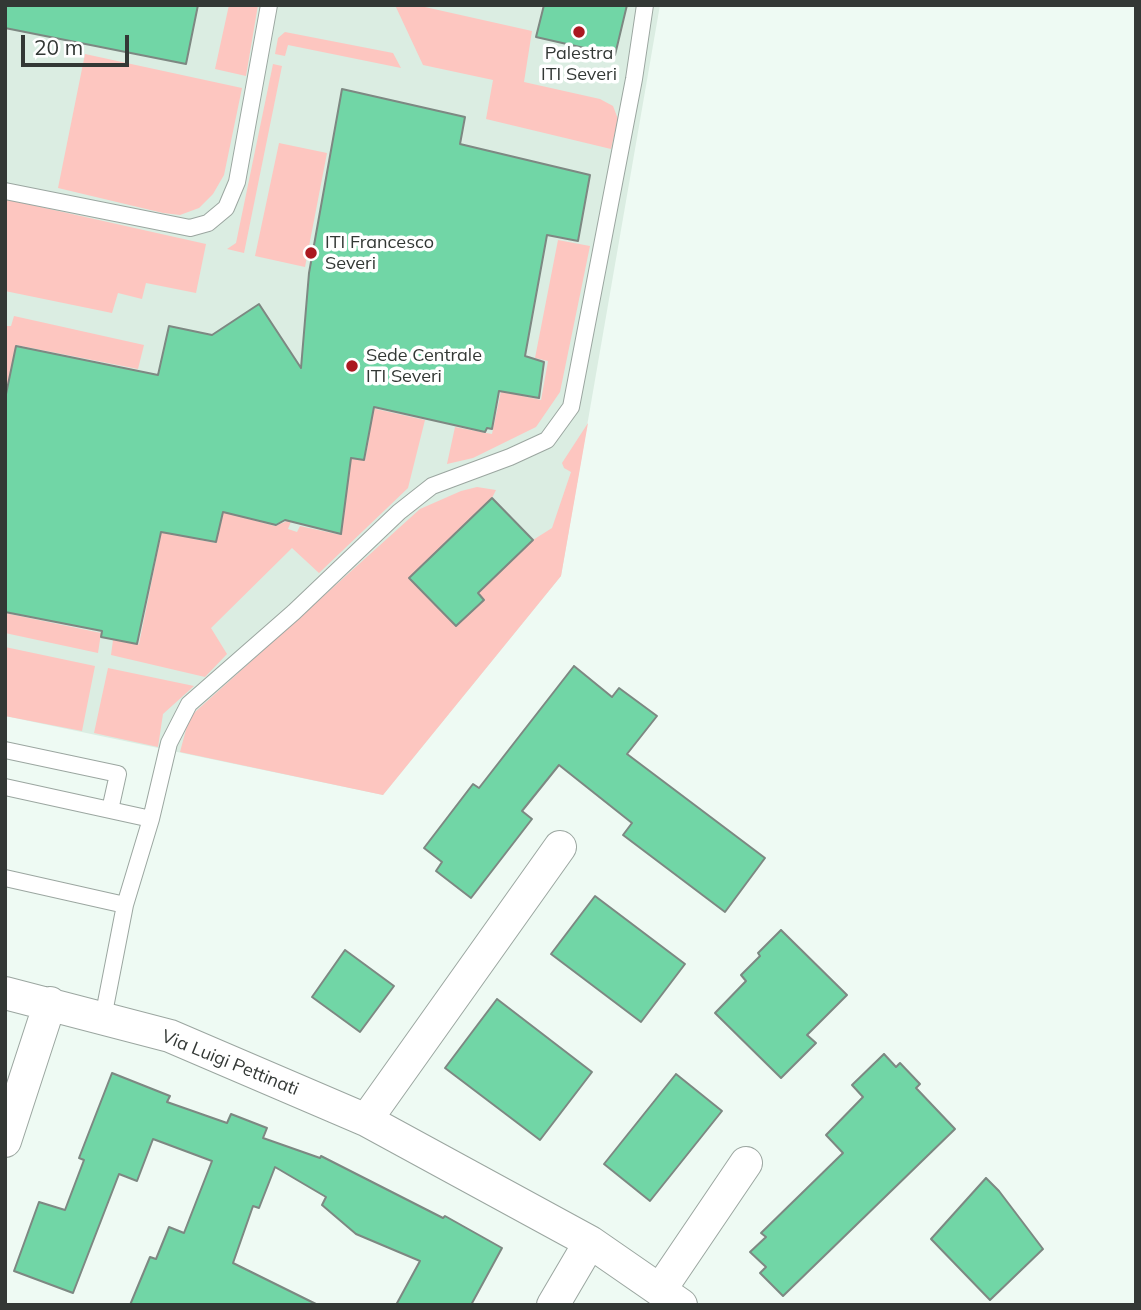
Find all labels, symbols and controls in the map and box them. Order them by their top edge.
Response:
scale bar [24,21,133,65]
marker: Palestra ITI Severi [571,24,587,40]
text: 20 m [34,34,83,60]
place label: Palestra ITI Severi [541,43,617,86]
place label: ITI Francesco Severi [325,232,434,274]
marker: ITI Francesco Severi [303,245,319,261]
place label: Sede Centrale ITI Severi [366,345,482,388]
marker: Sede Centrale ITI Severi [344,358,360,374]
street label: Via Luigi Pettinati [158,1026,302,1100]

